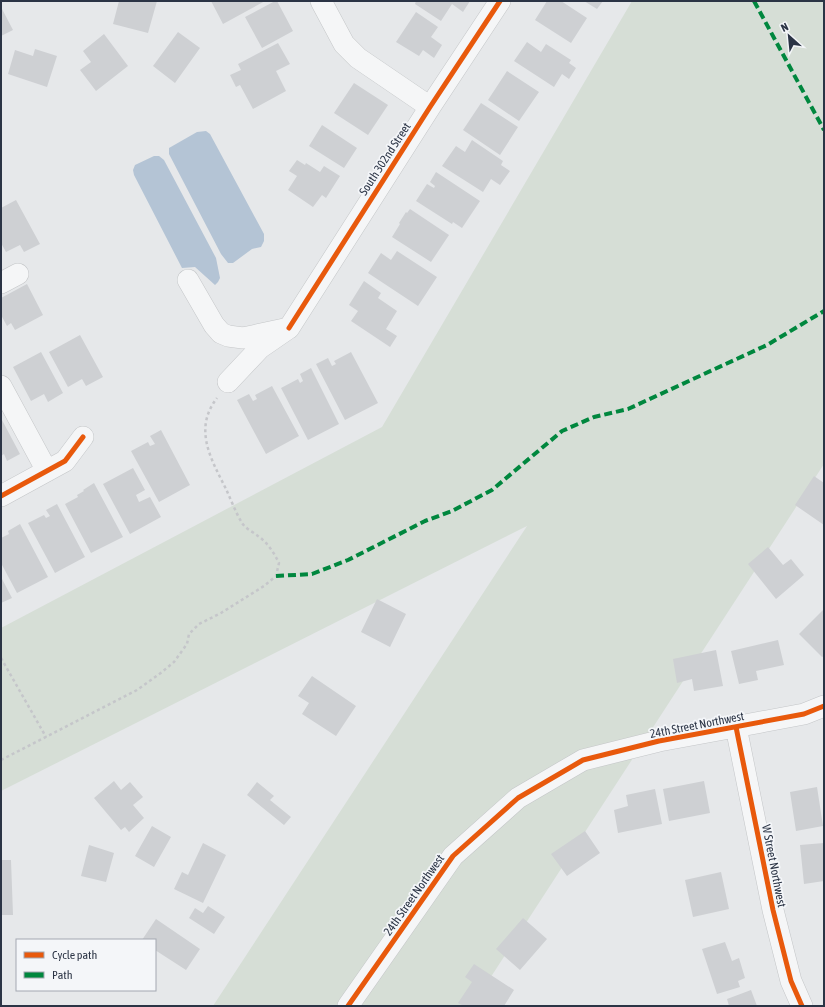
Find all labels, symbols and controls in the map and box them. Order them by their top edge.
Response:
north arrow [769,16,809,56]
text: N [779,20,790,34]
street label: South 302nd Street [356,120,414,198]
street label: 24th Street Northwest [649,709,746,741]
street label: W Street Northwest [759,823,789,909]
street label: 24th Street Northwest [381,851,448,938]
legend [16,939,156,991]
text: Cycle path [52,948,97,962]
text: Path [52,968,73,982]

